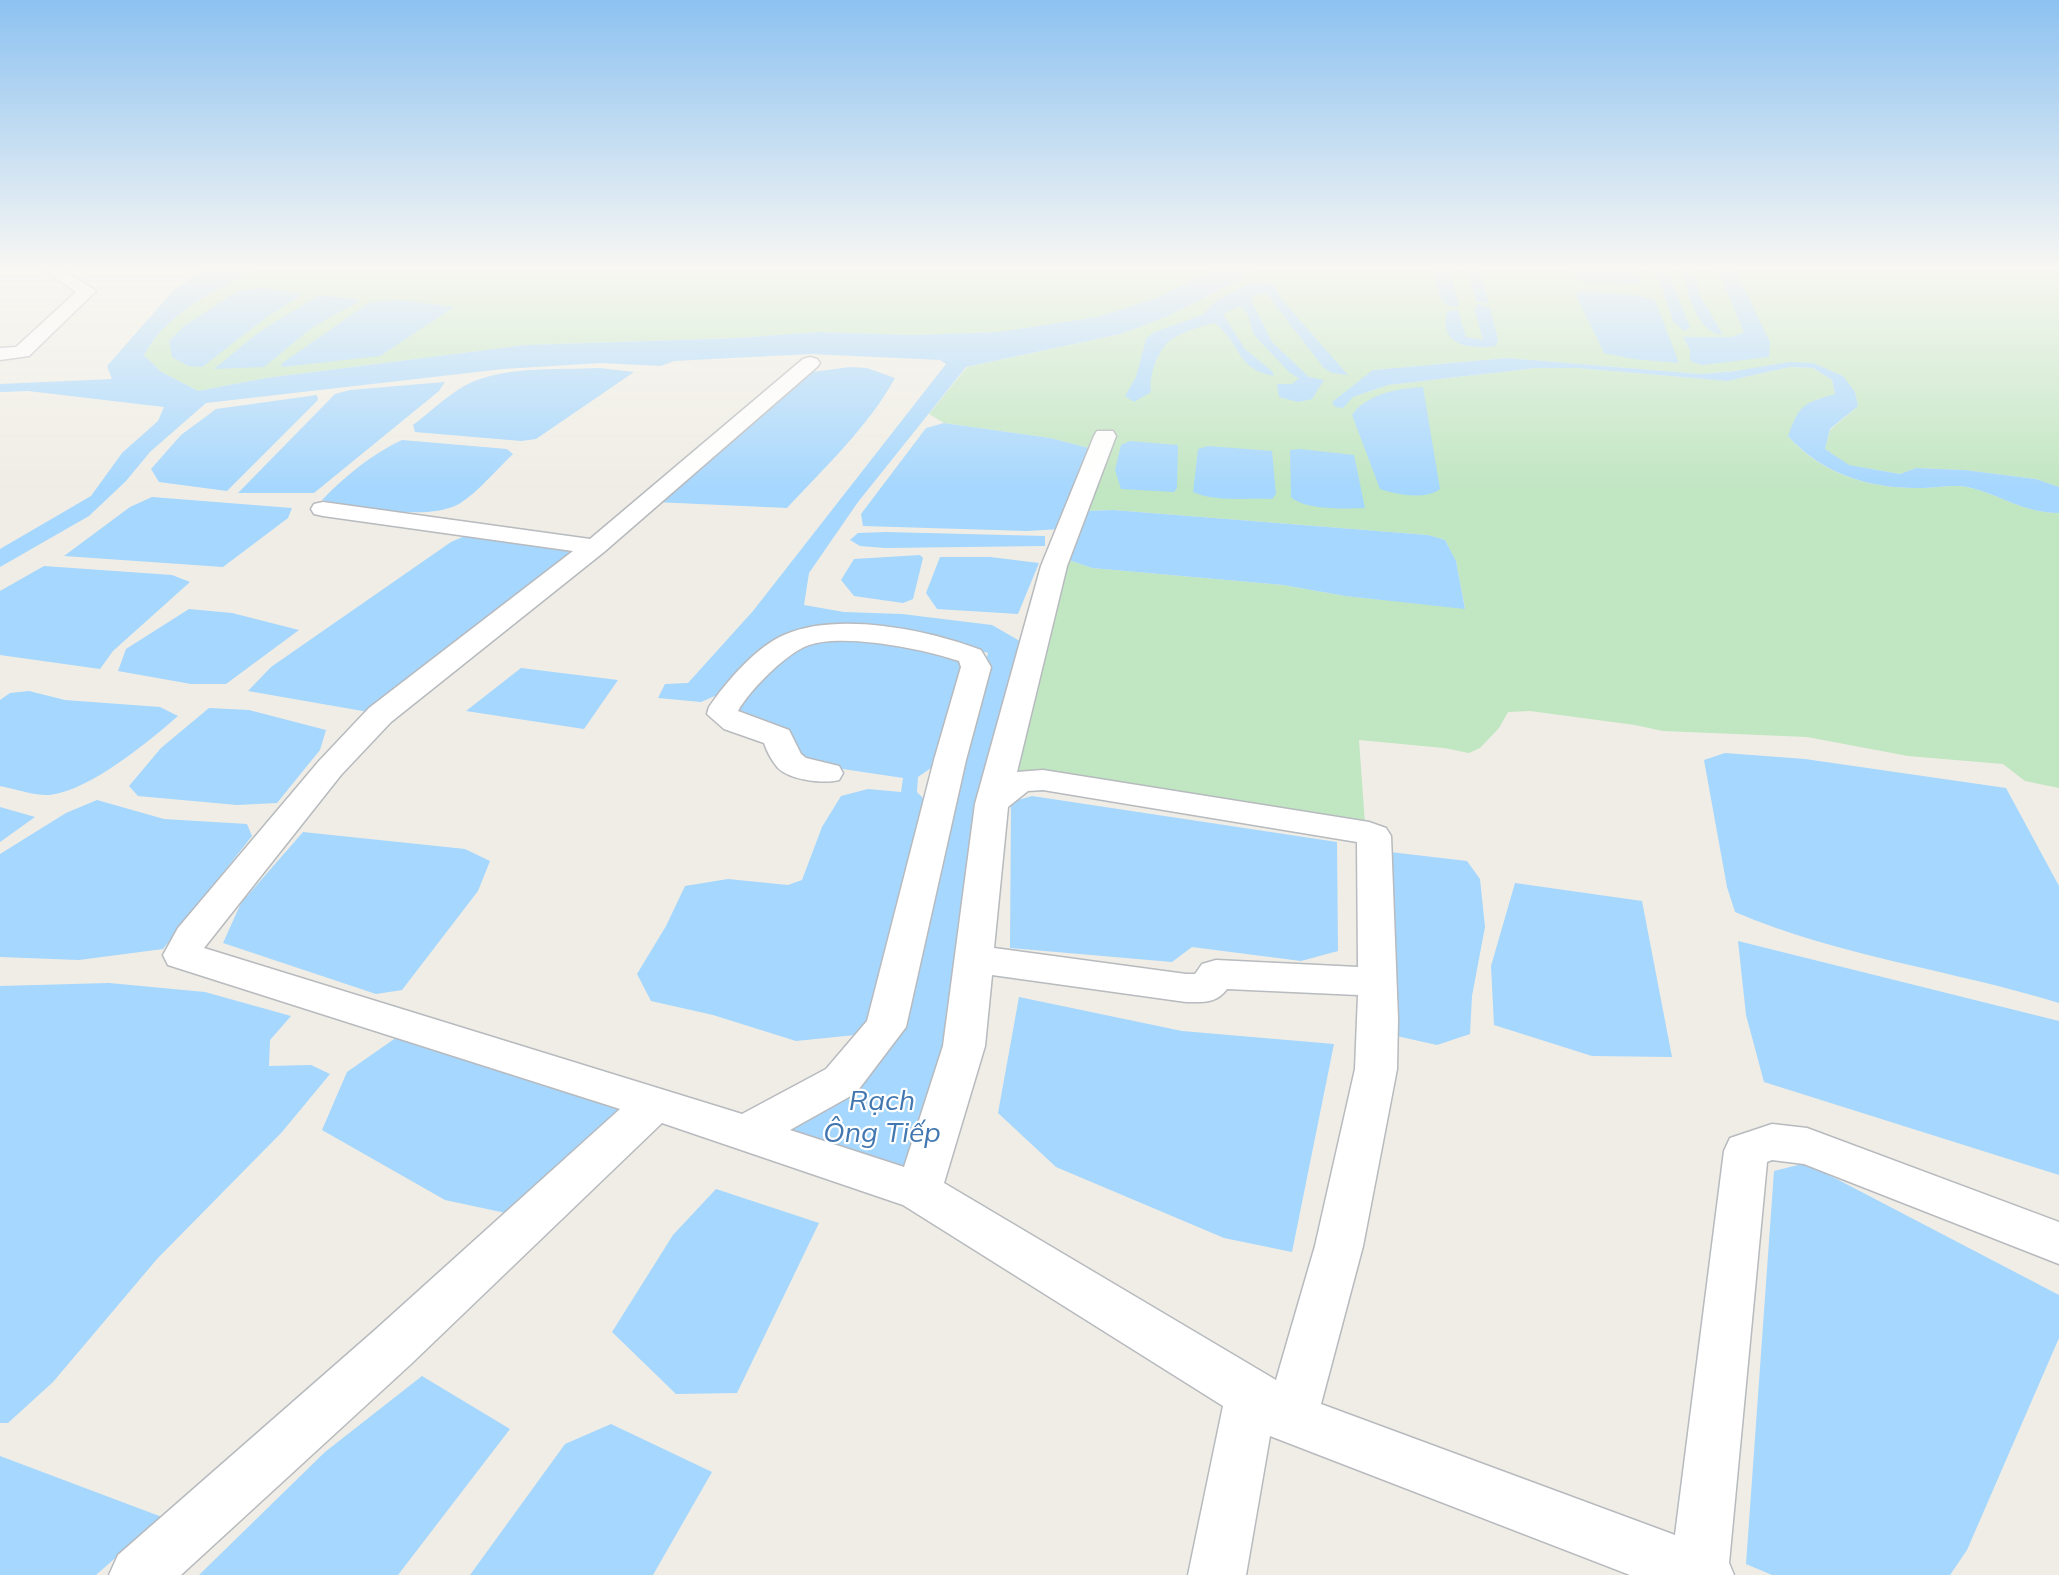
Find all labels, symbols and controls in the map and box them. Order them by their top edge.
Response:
water label: Rạch Ông Tiếp [823,1085,941,1151]

